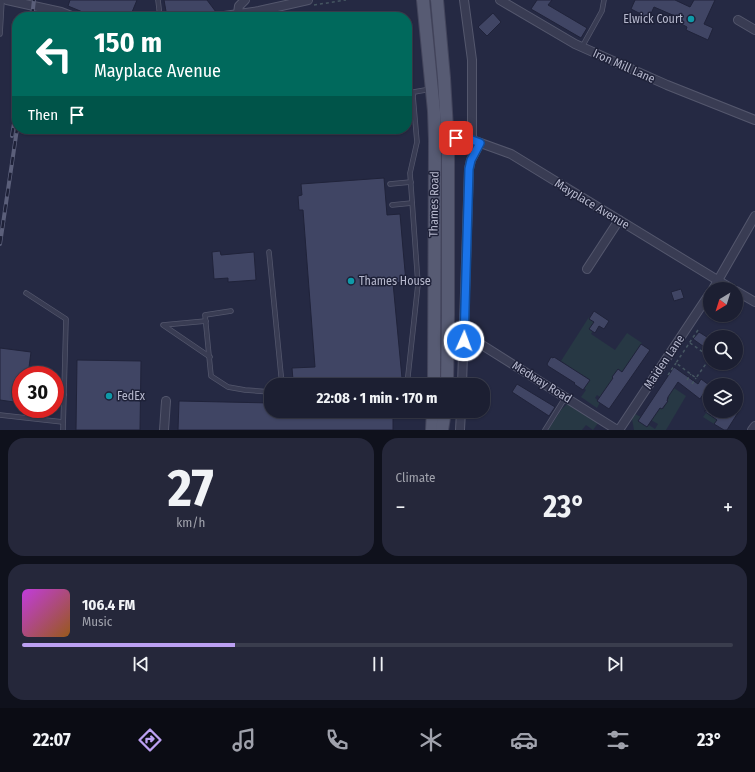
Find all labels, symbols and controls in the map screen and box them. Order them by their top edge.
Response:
place label: Elwick Court [623,12,683,26]
marker: Elwick Court [686,14,696,24]
text: 150 m [94,26,162,59]
icon: left [28,28,80,80]
street label: Iron Mill Lane [591,46,657,86]
text: Mayplace Avenue [94,60,221,82]
icon: arrive [66,104,88,126]
text: Then [28,106,58,124]
pin [439,121,473,155]
icon: arrive [445,127,467,149]
street label: Thames Road [426,171,442,237]
street label: Mayplace Avenue [552,176,632,232]
place label: Thames House [359,274,431,288]
marker: Thames House [346,276,356,286]
north arrow [703,282,743,322]
map controls [703,282,743,418]
position arrow [443,320,485,362]
button: search [703,330,743,370]
street label: Maiden Lane [641,332,687,392]
street label: Medway Road [510,358,574,406]
speed limit sign: 30 [12,366,64,418]
button: layers [703,378,743,418]
place label: FedEx [117,389,146,403]
text: 22:08 · 1 min · 170 m [317,389,437,407]
marker: FedEx [104,391,114,401]
text: 27 [168,457,214,520]
text: Climate [396,470,436,485]
text: 23° [543,489,585,525]
text: − [396,494,405,521]
text: + [723,494,733,521]
text: km/h [176,515,205,530]
text: 106.4 FM [82,596,135,614]
text: Music [82,614,112,629]
icon: previous [130,653,152,675]
icon: pause [367,653,389,675]
icon: next [604,653,626,675]
icon: directions [136,726,164,754]
icon: music [230,726,258,754]
icon: phone [323,726,351,754]
icon: climate [417,726,445,754]
icon: car [510,726,538,754]
icon: filters [604,726,632,754]
text: 22:07 [33,729,71,751]
text: 23° [697,729,722,751]

